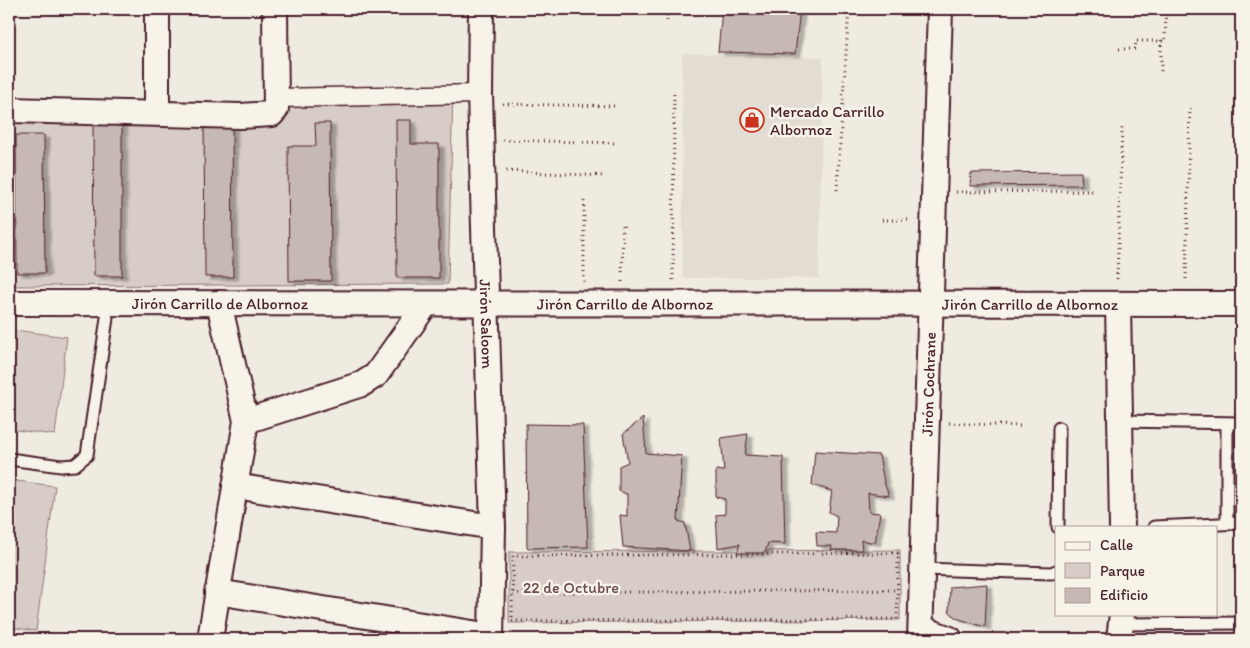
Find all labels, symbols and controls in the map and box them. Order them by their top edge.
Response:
place label: Mercado Carrillo Albornoz [770,102,884,139]
shop icon: Mercado Carrillo Albornoz [739,107,765,133]
street label: Jirón Saloom [476,279,498,370]
street label: Jirón Carrillo de Albornoz [132,294,309,313]
street label: Jirón Carrillo de Albornoz [537,294,714,313]
street label: Jirón Carrillo de Albornoz [942,294,1119,313]
street label: Jirón Cochrane [917,332,939,437]
legend [1055,526,1218,616]
text: Calle [1100,536,1133,554]
text: Parque [1100,562,1145,580]
park label: 22 de Octubre [523,578,619,597]
text: Edificio [1100,586,1148,604]

